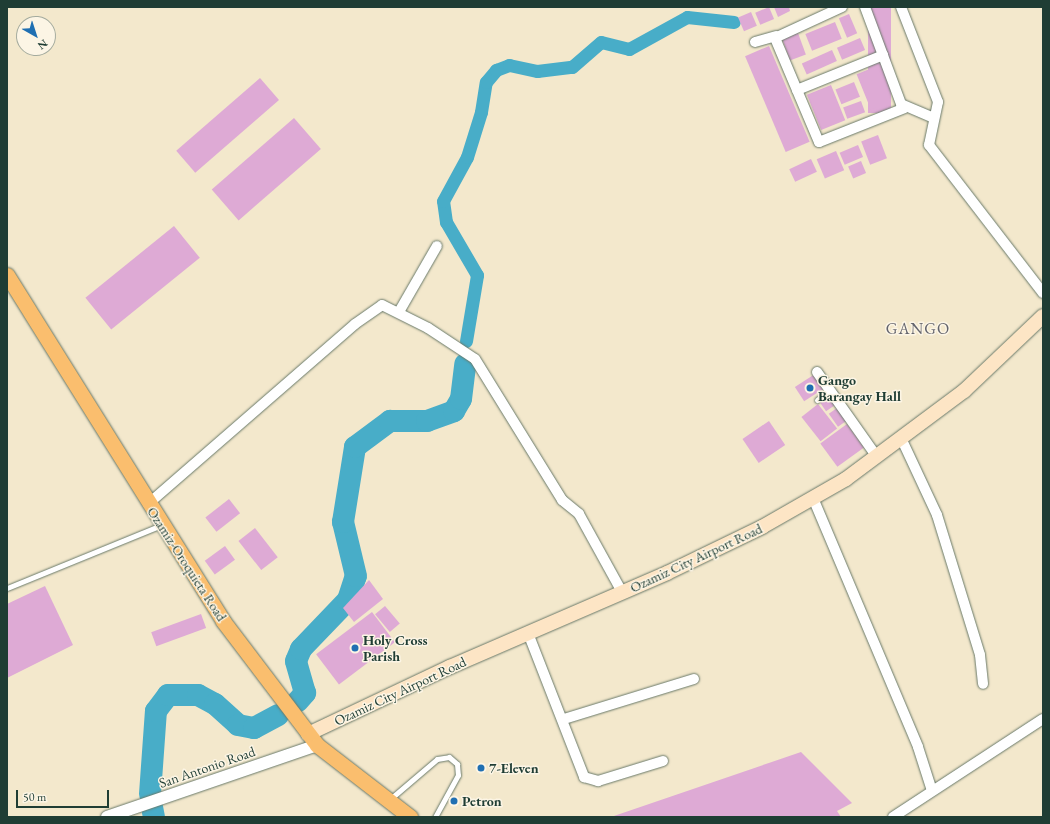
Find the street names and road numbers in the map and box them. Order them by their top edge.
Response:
street label: Ozamiz-Oroquieta Road [144,504,230,624]
street label: Ozamiz City Airport Road [627,520,765,596]
street label: Ozamiz City Airport Road [331,653,469,729]
street label: San Antonio Road [157,743,257,791]

